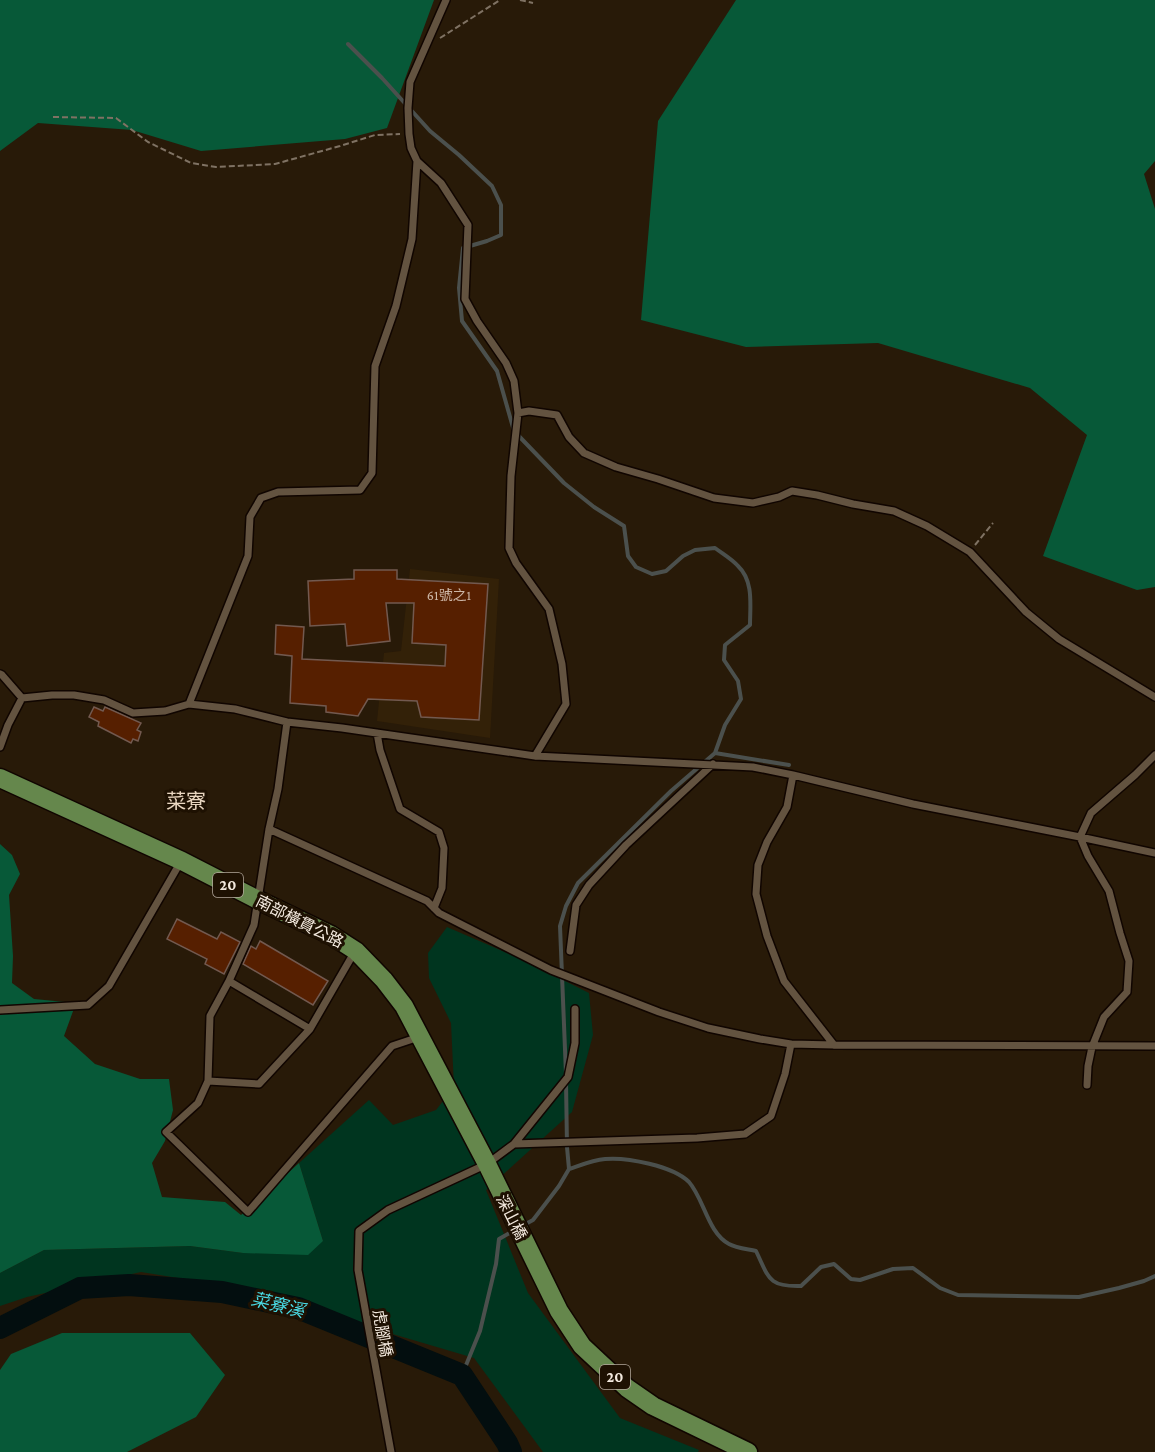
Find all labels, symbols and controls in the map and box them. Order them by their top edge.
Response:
house number: 61號之1 [427,587,472,603]
district label: 菜寮 [166,790,206,812]
road number: 20 [213,873,243,897]
street label: 南部橫貫公路 [253,892,346,951]
street label: 深山橋 [493,1192,530,1242]
water label: 菜竂溪 [249,1289,310,1322]
street label: 虎腳橋 [370,1308,395,1358]
road number: 20 [600,1365,630,1389]

